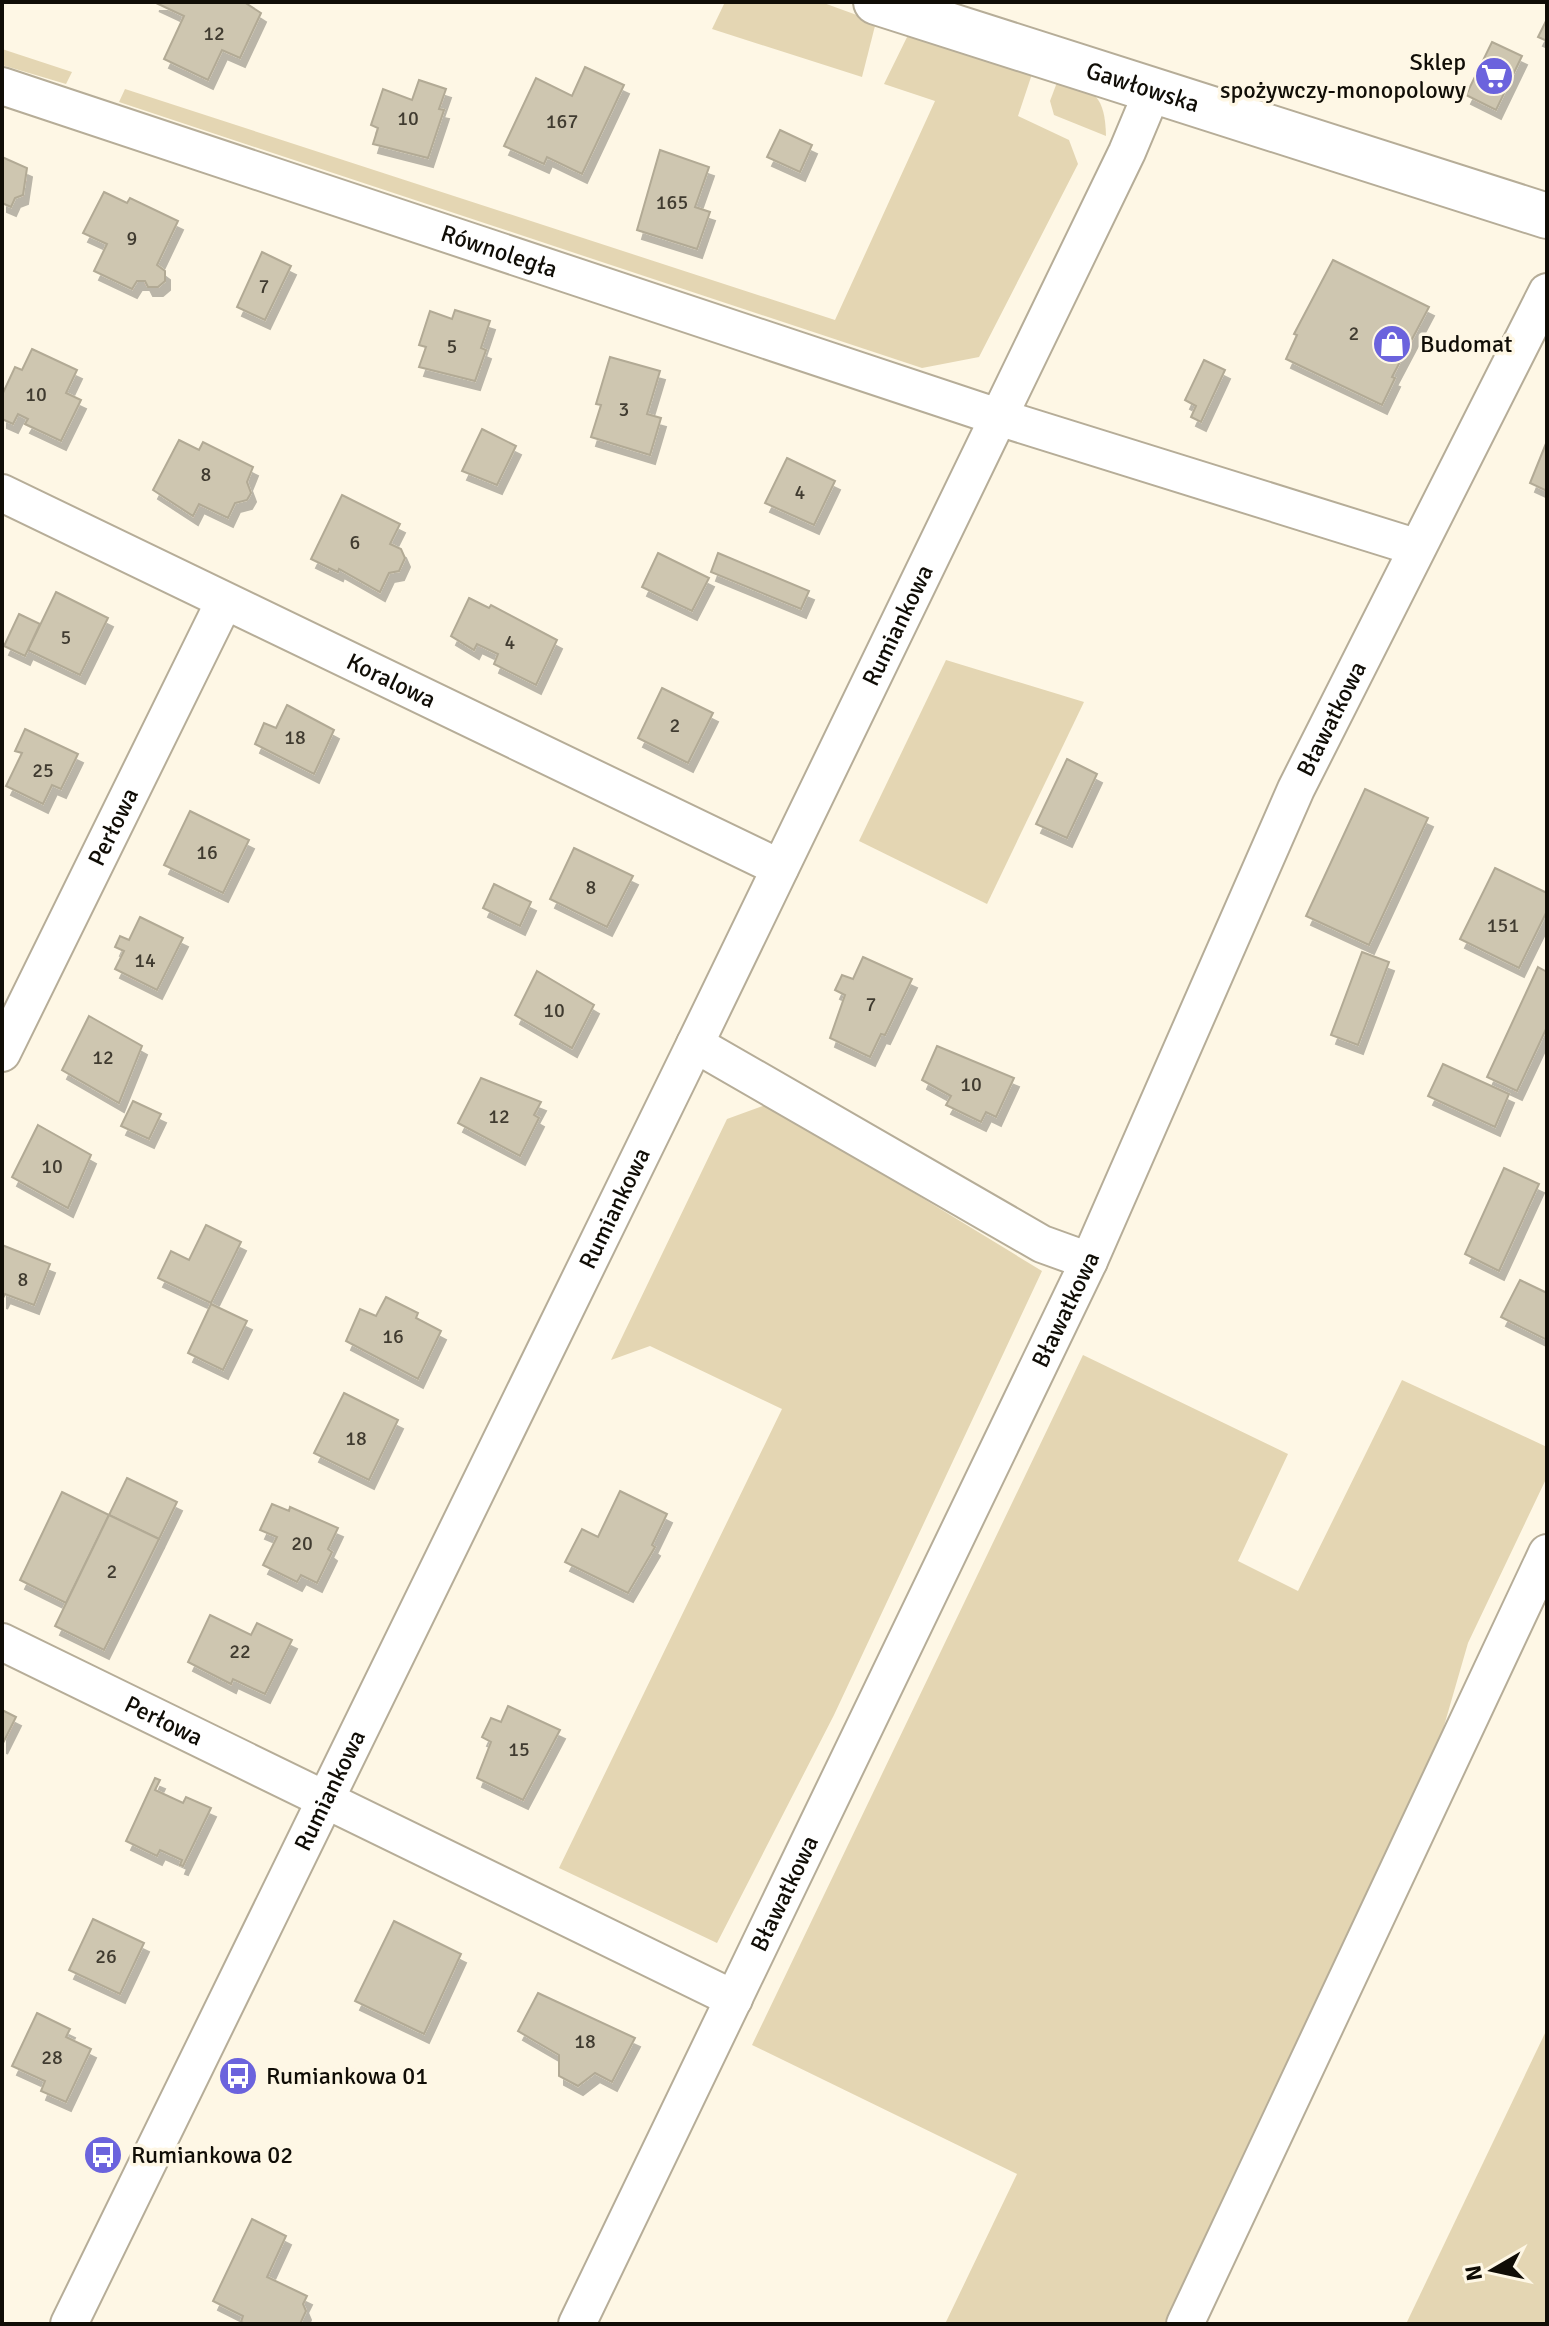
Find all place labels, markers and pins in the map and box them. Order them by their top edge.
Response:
place label: Sklep spożywczy-monopolowy [1220,47,1466,105]
supermarket icon: Sklep spożywczy-monopolowy [1473,55,1515,97]
shop icon: Budomat [1371,323,1413,365]
place label: Budomat [1420,329,1512,359]
bus stop icon: Rumiankowa 01 [217,2055,259,2097]
place label: Rumiankowa 01 [266,2061,428,2091]
bus stop icon: Rumiankowa 02 [82,2134,124,2176]
place label: Rumiankowa 02 [131,2140,293,2170]

